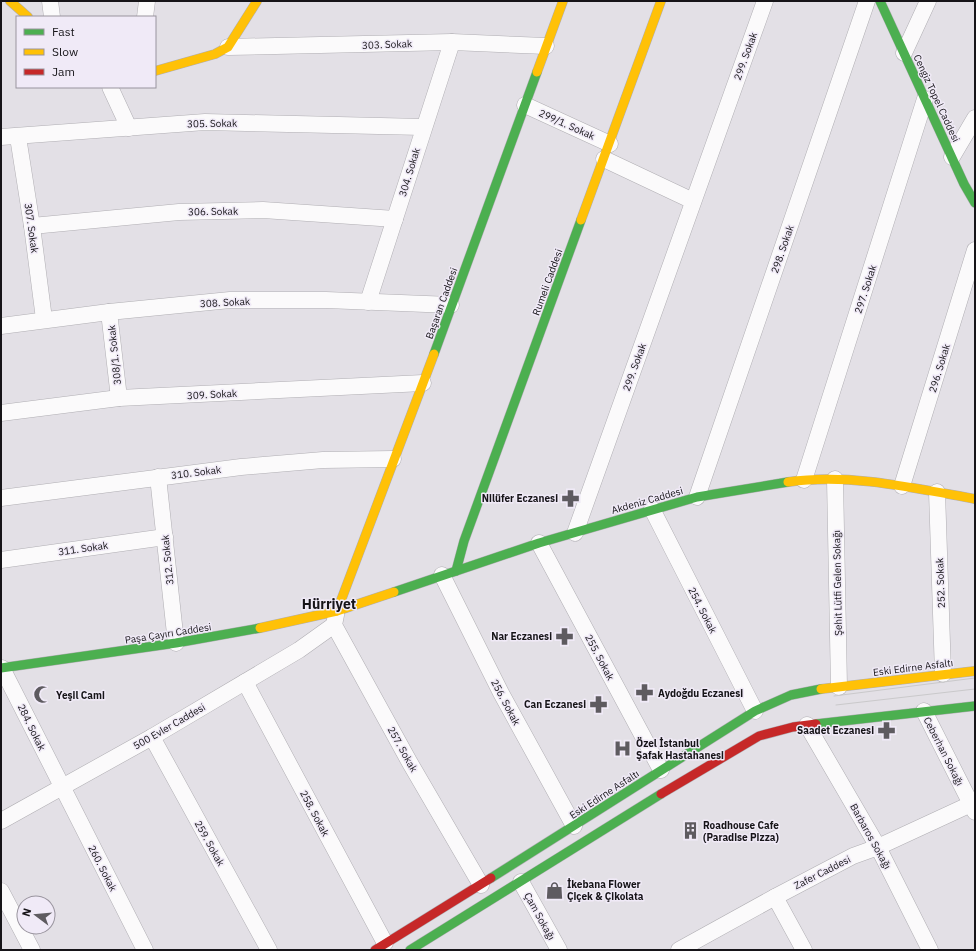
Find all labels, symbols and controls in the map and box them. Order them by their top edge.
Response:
legend [16,16,156,88]
text: Fast [52,24,75,39]
street label: 299. Sokak [731,30,760,82]
street label: 303. Sokak [362,37,413,52]
text: Slow [52,44,78,59]
street label: Cengiz Topel Caddesi [911,52,963,144]
text: Jam [52,64,75,79]
street label: 299/1. Sokak [537,106,598,143]
street label: 305. Sokak [187,117,238,130]
street label: 304. Sokak [396,145,423,198]
street label: 307. Sokak [22,202,42,255]
street label: 306. Sokak [188,205,239,218]
street label: 298. Sokak [768,223,797,275]
street label: Rumeli Caddesi [529,247,566,317]
street label: 297. Sokak [852,263,880,315]
street label: Başaran Caddesi [423,266,460,341]
street label: 308. Sokak [200,295,251,310]
street label: 308/1. Sokak [105,324,124,386]
street label: 299. Sokak [620,341,649,393]
street label: 296. Sokak [926,341,953,394]
street label: 309. Sokak [187,387,238,402]
street label: 310. Sokak [170,463,223,482]
street label: Akdeniz Caddesi [610,484,685,517]
pharmacy icon: Nilüfer Eczanesi [561,488,581,508]
place label: Nilüfer Eczanesi [482,492,558,505]
street label: Şehit Lütfi Gelen Sokağı [830,530,845,636]
street label: 312. Sokak [158,534,177,586]
street label: 311. Sokak [57,538,110,558]
street label: 252. Sokak [933,557,948,608]
street label: 254. Sokak [685,585,720,636]
district label: Hürriyet [302,595,356,613]
street label: Paşa Çayırı Caddesi [124,620,212,647]
pharmacy icon: Nar Eczanesi [555,626,575,646]
place label: Nar Eczanesi [491,630,552,643]
street label: 255. Sokak [582,632,617,683]
street label: Eski Edirne Asfaltı [872,656,954,679]
street label: 256. Sokak [488,677,523,728]
pharmacy icon: Aydoğdu Eczanesi [635,683,655,703]
mosque icon: Yeşil Cami [33,685,53,705]
place label: Aydoğdu Eczanesi [658,687,743,700]
place label: Yeşil Cami [56,689,105,702]
pharmacy icon: Can Eczanesi [589,694,609,714]
place label: Can Eczanesi [524,698,586,711]
street label: 500 Evler Caddesi [131,700,208,752]
street label: 284. Sokak [15,702,49,753]
street label: Ceberhan Sokağı [921,715,966,788]
pharmacy icon: Saadet Eczanesi [877,720,897,740]
street label: 257. Sokak [385,724,421,775]
place label: Saadet Eczanesi [797,724,874,737]
place label: Özel İstanbul Şafak Hastahanesi [636,737,724,762]
hospital icon: Özel İstanbul Şafak Hastahanesi [613,739,633,759]
street label: Eski Edirne Asfaltı [567,767,642,822]
street label: 258. Sokak [297,788,332,839]
street label: Barbaros Sokağı [847,801,894,871]
street label: 259. Sokak [192,818,228,869]
place label: Roadhouse Cafe (Paradise Pizza) [703,819,779,844]
building icon: Roadhouse Cafe (Paradise Pizza) [680,821,700,841]
street label: 260. Sokak [85,843,120,894]
street label: Zafer Caddesi [792,853,853,892]
place label: İkebana Flower Çiçek & Çikolata [567,878,644,903]
shop icon: İkebana Flower Çiçek & Çikolata [544,880,564,900]
street label: Çam Sokağı [521,890,558,942]
north arrow [16,895,56,935]
text: N [19,906,34,918]

